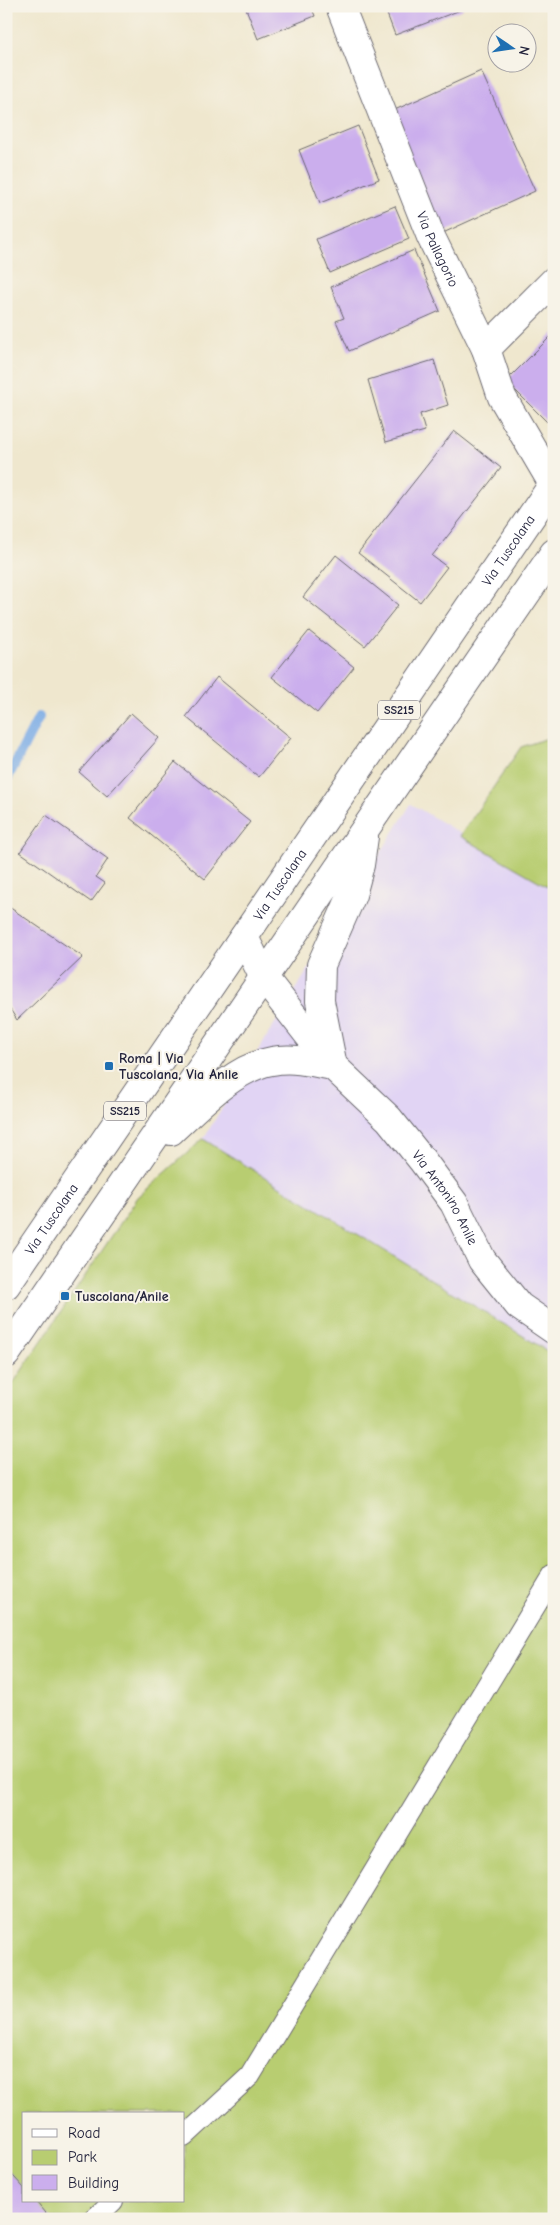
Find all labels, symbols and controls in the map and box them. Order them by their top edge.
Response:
north arrow [488,22,538,72]
text: N [515,44,533,57]
street label: Via Pallagorio [413,209,462,290]
street label: Via Tuscolana [478,512,539,589]
road number: SS215 [378,700,420,720]
street label: Via Tuscolana [250,846,310,924]
place label: Roma | Via Tuscolana, Via Anile [119,1050,238,1083]
marker: Roma | Via Tuscolana, Via Anile [103,1060,115,1072]
road number: SS215 [104,1102,146,1120]
street label: Via Antonino Anile [408,1147,481,1248]
street label: Via Tuscolana [21,1180,82,1258]
place label: Tuscolana/Anile [75,1288,169,1305]
marker: Tuscolana/Anile [59,1290,71,1302]
legend [22,2112,185,2202]
text: Road [68,2124,100,2142]
text: Park [68,2148,97,2166]
text: Building [68,2174,119,2192]

